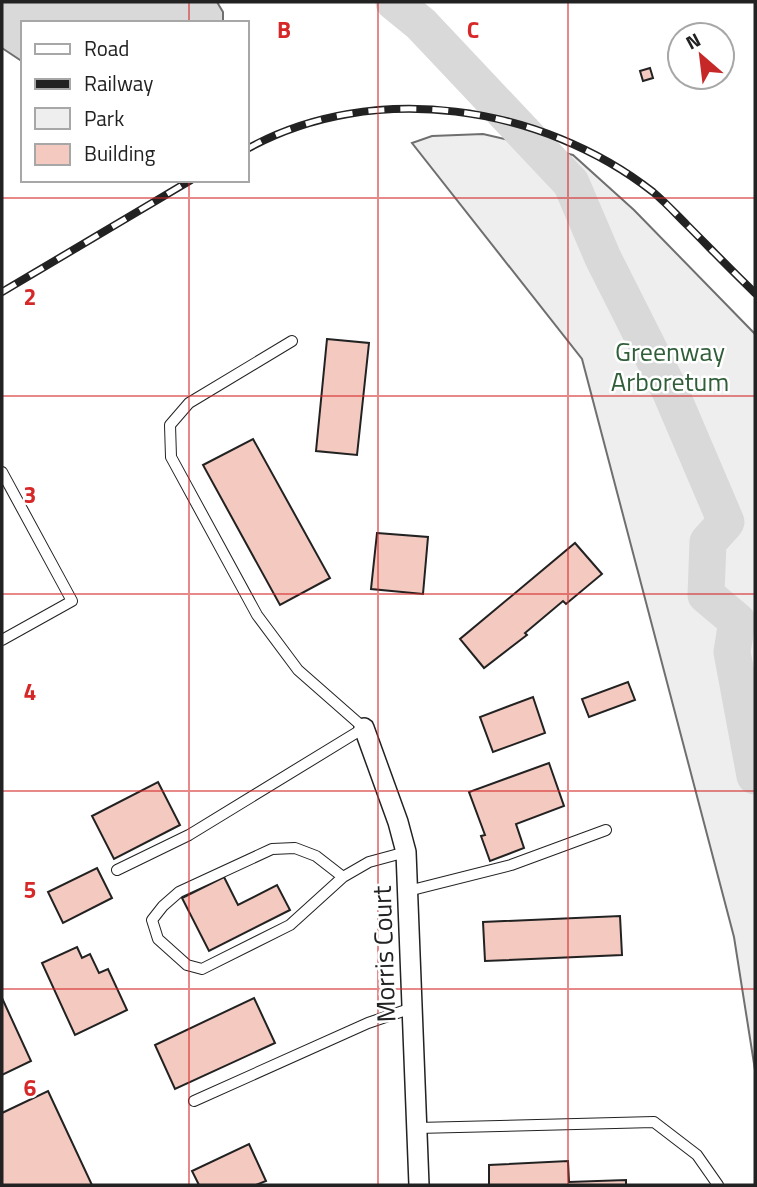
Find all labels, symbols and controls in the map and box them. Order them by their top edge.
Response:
text: B [277,12,291,47]
text: C [467,12,479,47]
legend [21,21,248,182]
north arrow [666,21,736,91]
text: N [680,25,705,56]
text: Road [84,32,129,64]
text: Railway [84,67,153,99]
text: Park [84,102,124,134]
text: Building [84,137,156,169]
text: 2 [24,279,36,314]
park label: Greenway Arboretum [611,332,729,401]
text: 3 [24,477,36,512]
text: 4 [24,674,36,709]
text: 5 [24,872,36,907]
street label: Morris Court [362,885,405,1023]
text: 6 [24,1070,37,1105]

